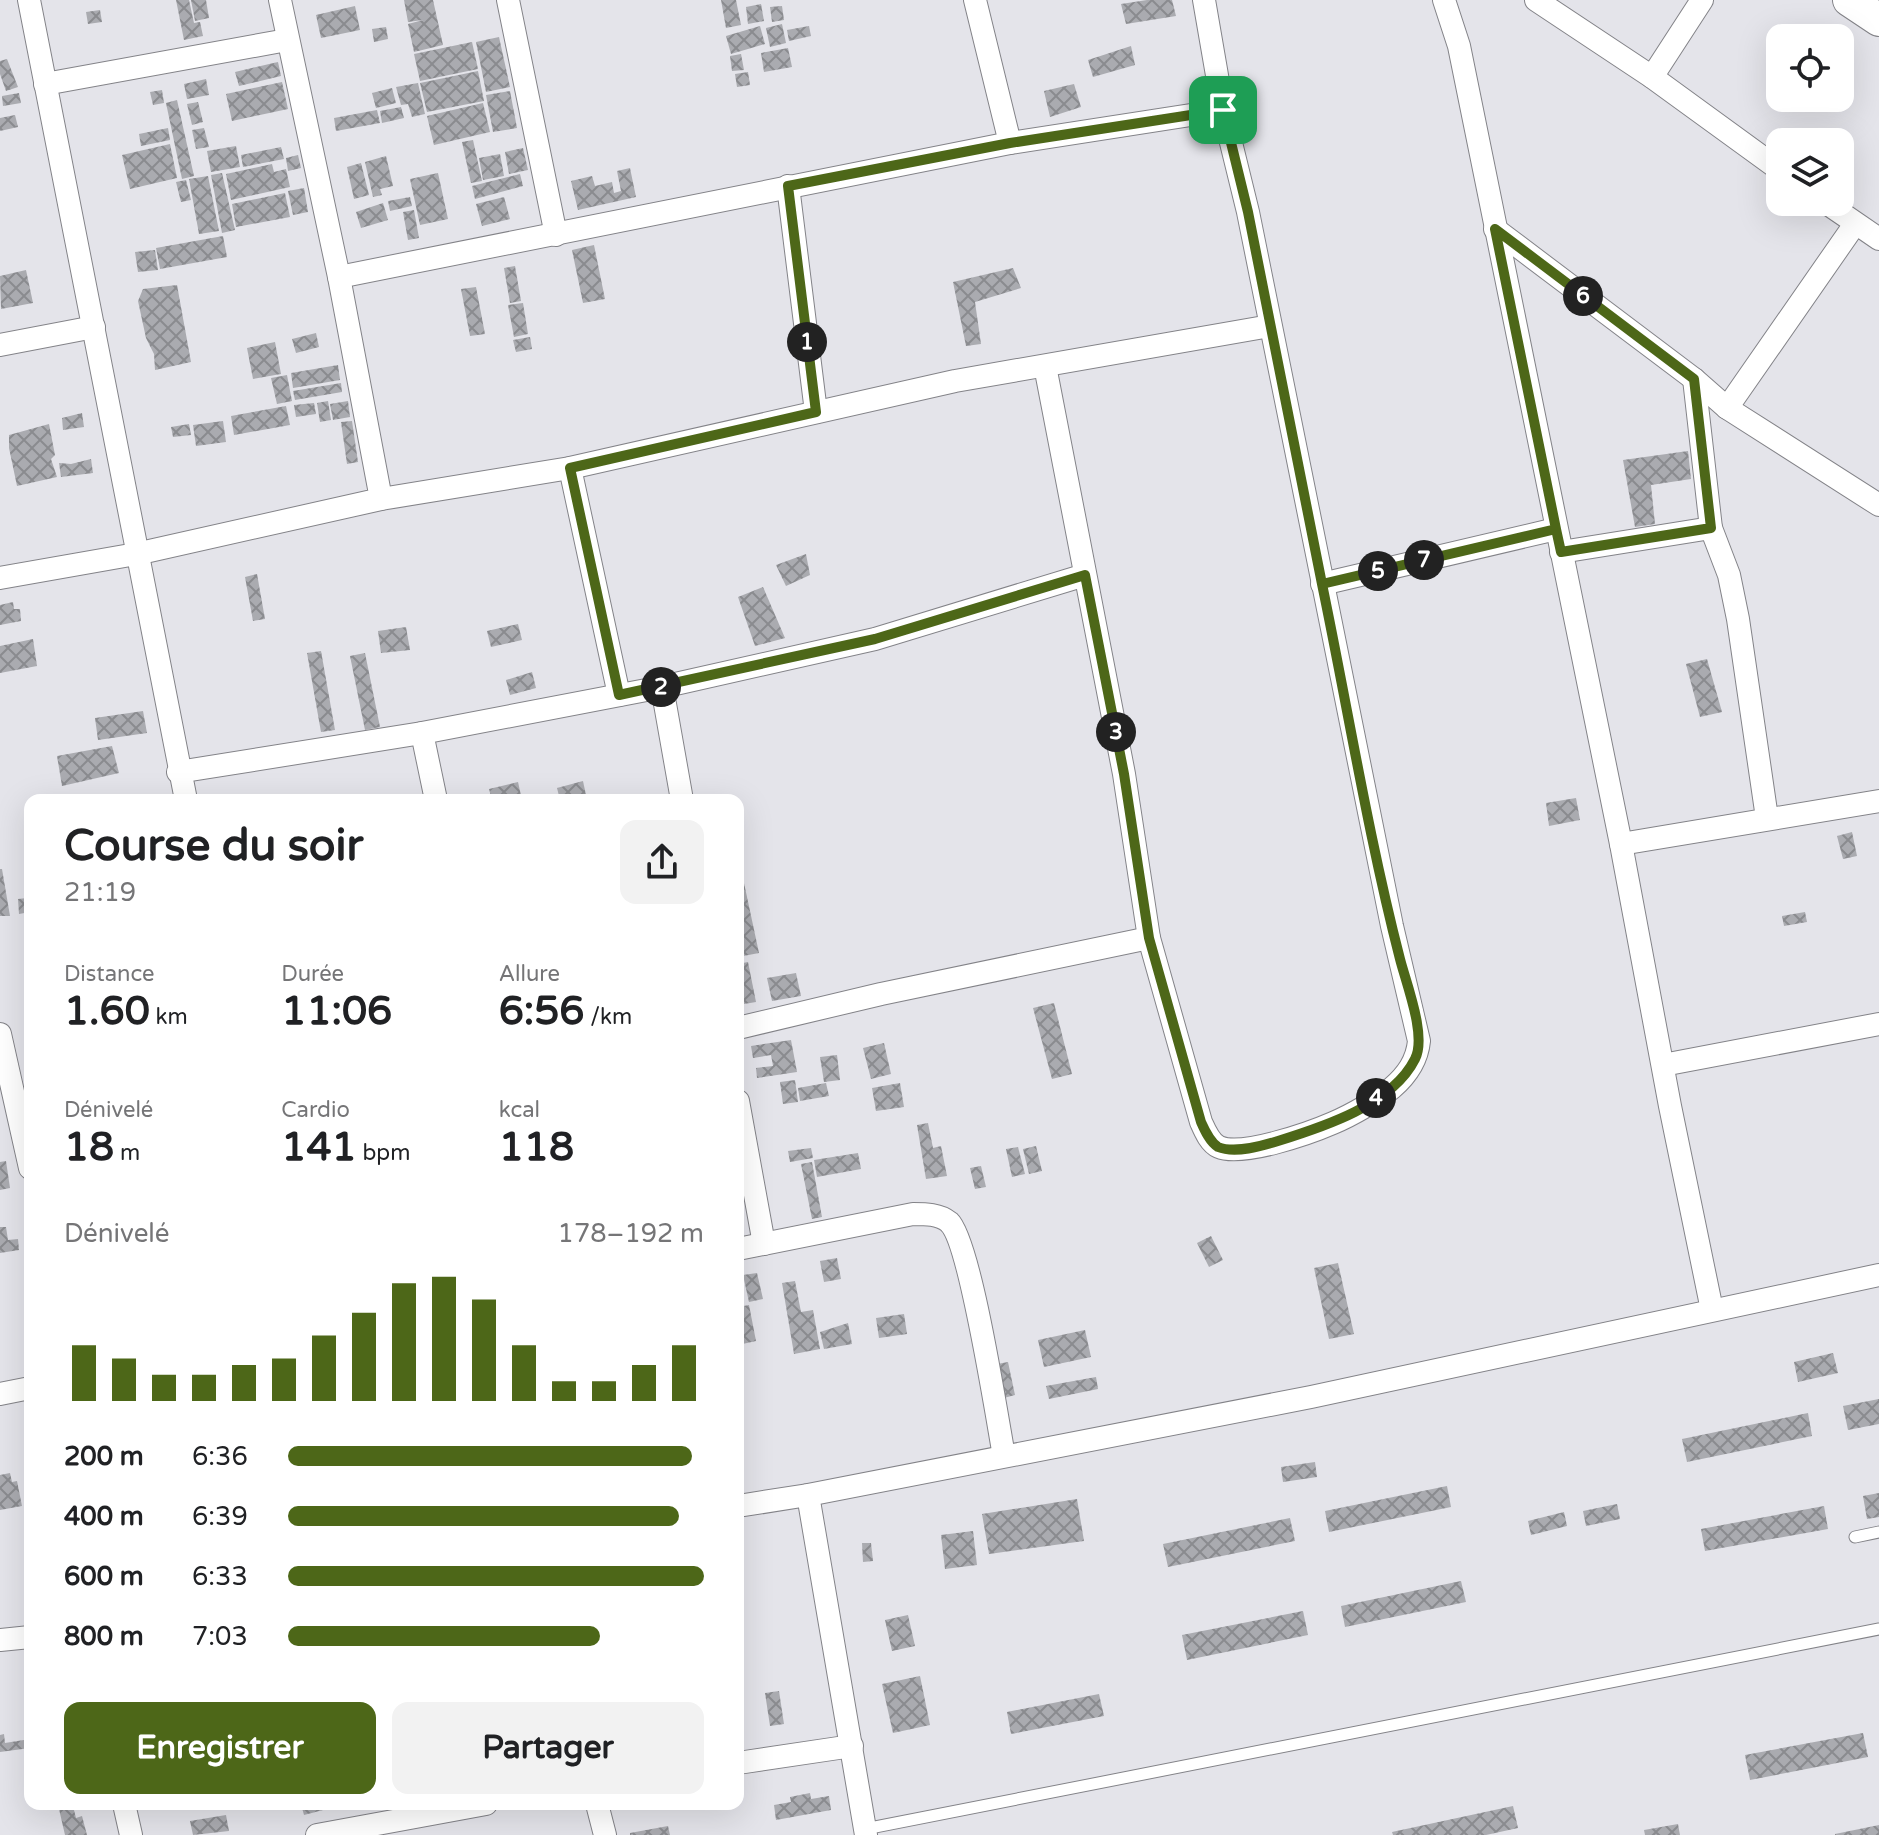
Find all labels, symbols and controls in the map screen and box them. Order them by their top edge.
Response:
map controls [1766,24,1854,216]
button: locate [1766,24,1854,112]
pin [1189,76,1257,144]
icon: arrive [1201,88,1245,132]
button: layers [1766,128,1854,216]
pin: 6 [1563,276,1603,316]
text: 6 [1576,283,1590,309]
pin: 1 [787,322,827,362]
text: 1 [800,329,814,355]
pin: 7 [1404,540,1444,580]
text: 7 [1417,547,1431,573]
pin: 5 [1358,551,1398,591]
text: 5 [1371,558,1385,584]
pin: 2 [641,667,681,707]
text: 2 [654,674,668,700]
pin: 3 [1096,712,1136,752]
text: 3 [1109,719,1123,745]
text: Course du soir [64,820,363,873]
button: share [620,820,704,904]
text: 21:19 [64,877,136,908]
text: Distance [64,961,155,987]
text: Durée [281,961,344,987]
text: Allure [499,961,560,987]
text: 1.60 [64,987,150,1035]
text: 11:06 [281,987,392,1035]
text: 6:56 [499,987,584,1035]
text: km [150,1004,188,1030]
text: /km [584,1004,632,1030]
pin: 4 [1356,1078,1396,1118]
text: 4 [1369,1085,1383,1111]
text: Dénivelé [64,1097,153,1123]
text: Cardio [281,1097,350,1123]
text: kcal [499,1097,540,1123]
text: 18 [64,1123,114,1171]
text: 141 [281,1123,357,1171]
text: 118 [499,1123,574,1171]
text: m [114,1140,140,1166]
text: bpm [357,1140,410,1166]
text: Dénivelé [64,1218,170,1249]
text: 178–192 m [558,1218,704,1249]
text: 200 m [64,1441,144,1472]
text: 6:36 [192,1441,248,1472]
text: 400 m [64,1501,144,1532]
text: 6:39 [192,1501,248,1532]
text: 600 m [64,1561,144,1592]
text: 6:33 [192,1561,248,1592]
text: 800 m [64,1621,144,1652]
text: 7:03 [192,1621,248,1652]
button: Enregistrer [64,1702,376,1794]
button: Partager [392,1702,704,1794]

